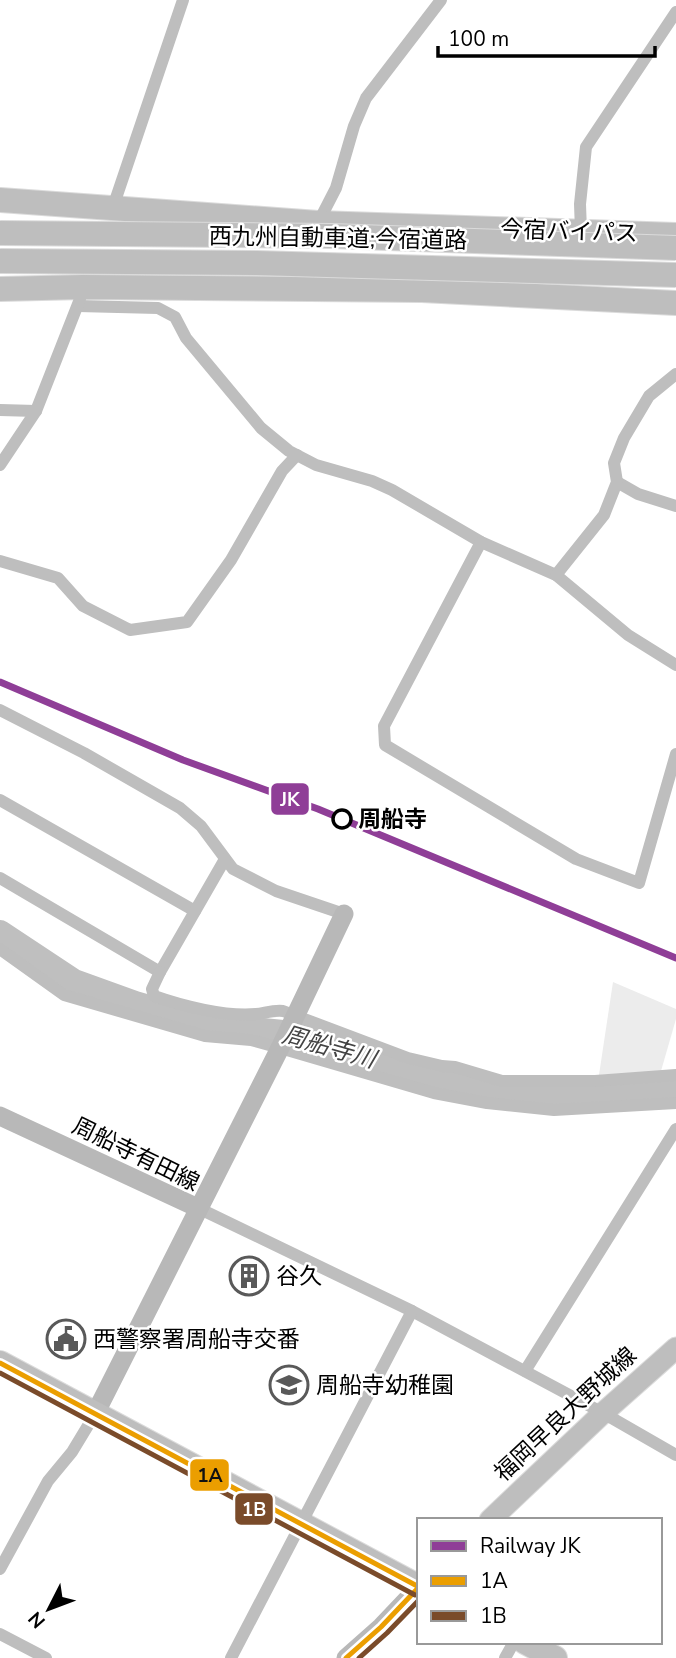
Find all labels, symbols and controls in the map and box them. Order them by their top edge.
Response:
scale bar [438,14,655,58]
text: 100 m [448,25,509,53]
street label: 今宿バイパス [500,214,638,249]
street label: 西九州自動車道;今宿道路 [209,221,467,256]
line badge: JK [270,782,310,816]
text: JK [279,787,301,813]
place label: 周船寺 [358,804,427,835]
marker: 周船寺 [332,809,352,829]
water label: 周船寺川 [278,1018,382,1076]
street label: 周船寺有田線 [67,1110,205,1199]
building icon: 谷久 [228,1255,270,1297]
place label: 谷久 [276,1261,322,1292]
public building icon: 西警察署周船寺交番 [45,1318,87,1360]
place label: 西警察署周船寺交番 [93,1324,300,1355]
street label: 福岡早良大野城線 [487,1340,643,1488]
school or university icon: 周船寺幼稚園 [268,1364,310,1406]
place label: 周船寺幼稚園 [316,1370,454,1401]
line badge: 1A [189,1458,230,1492]
text: 1A [197,1463,224,1489]
line badge: 1B [234,1492,274,1526]
text: 1B [242,1497,266,1523]
legend [417,1518,662,1644]
text: Railway JK [480,1532,581,1560]
text: 1A [480,1567,508,1595]
north arrow [14,1574,84,1644]
text: 1B [480,1602,507,1630]
text: N [23,1606,52,1634]

